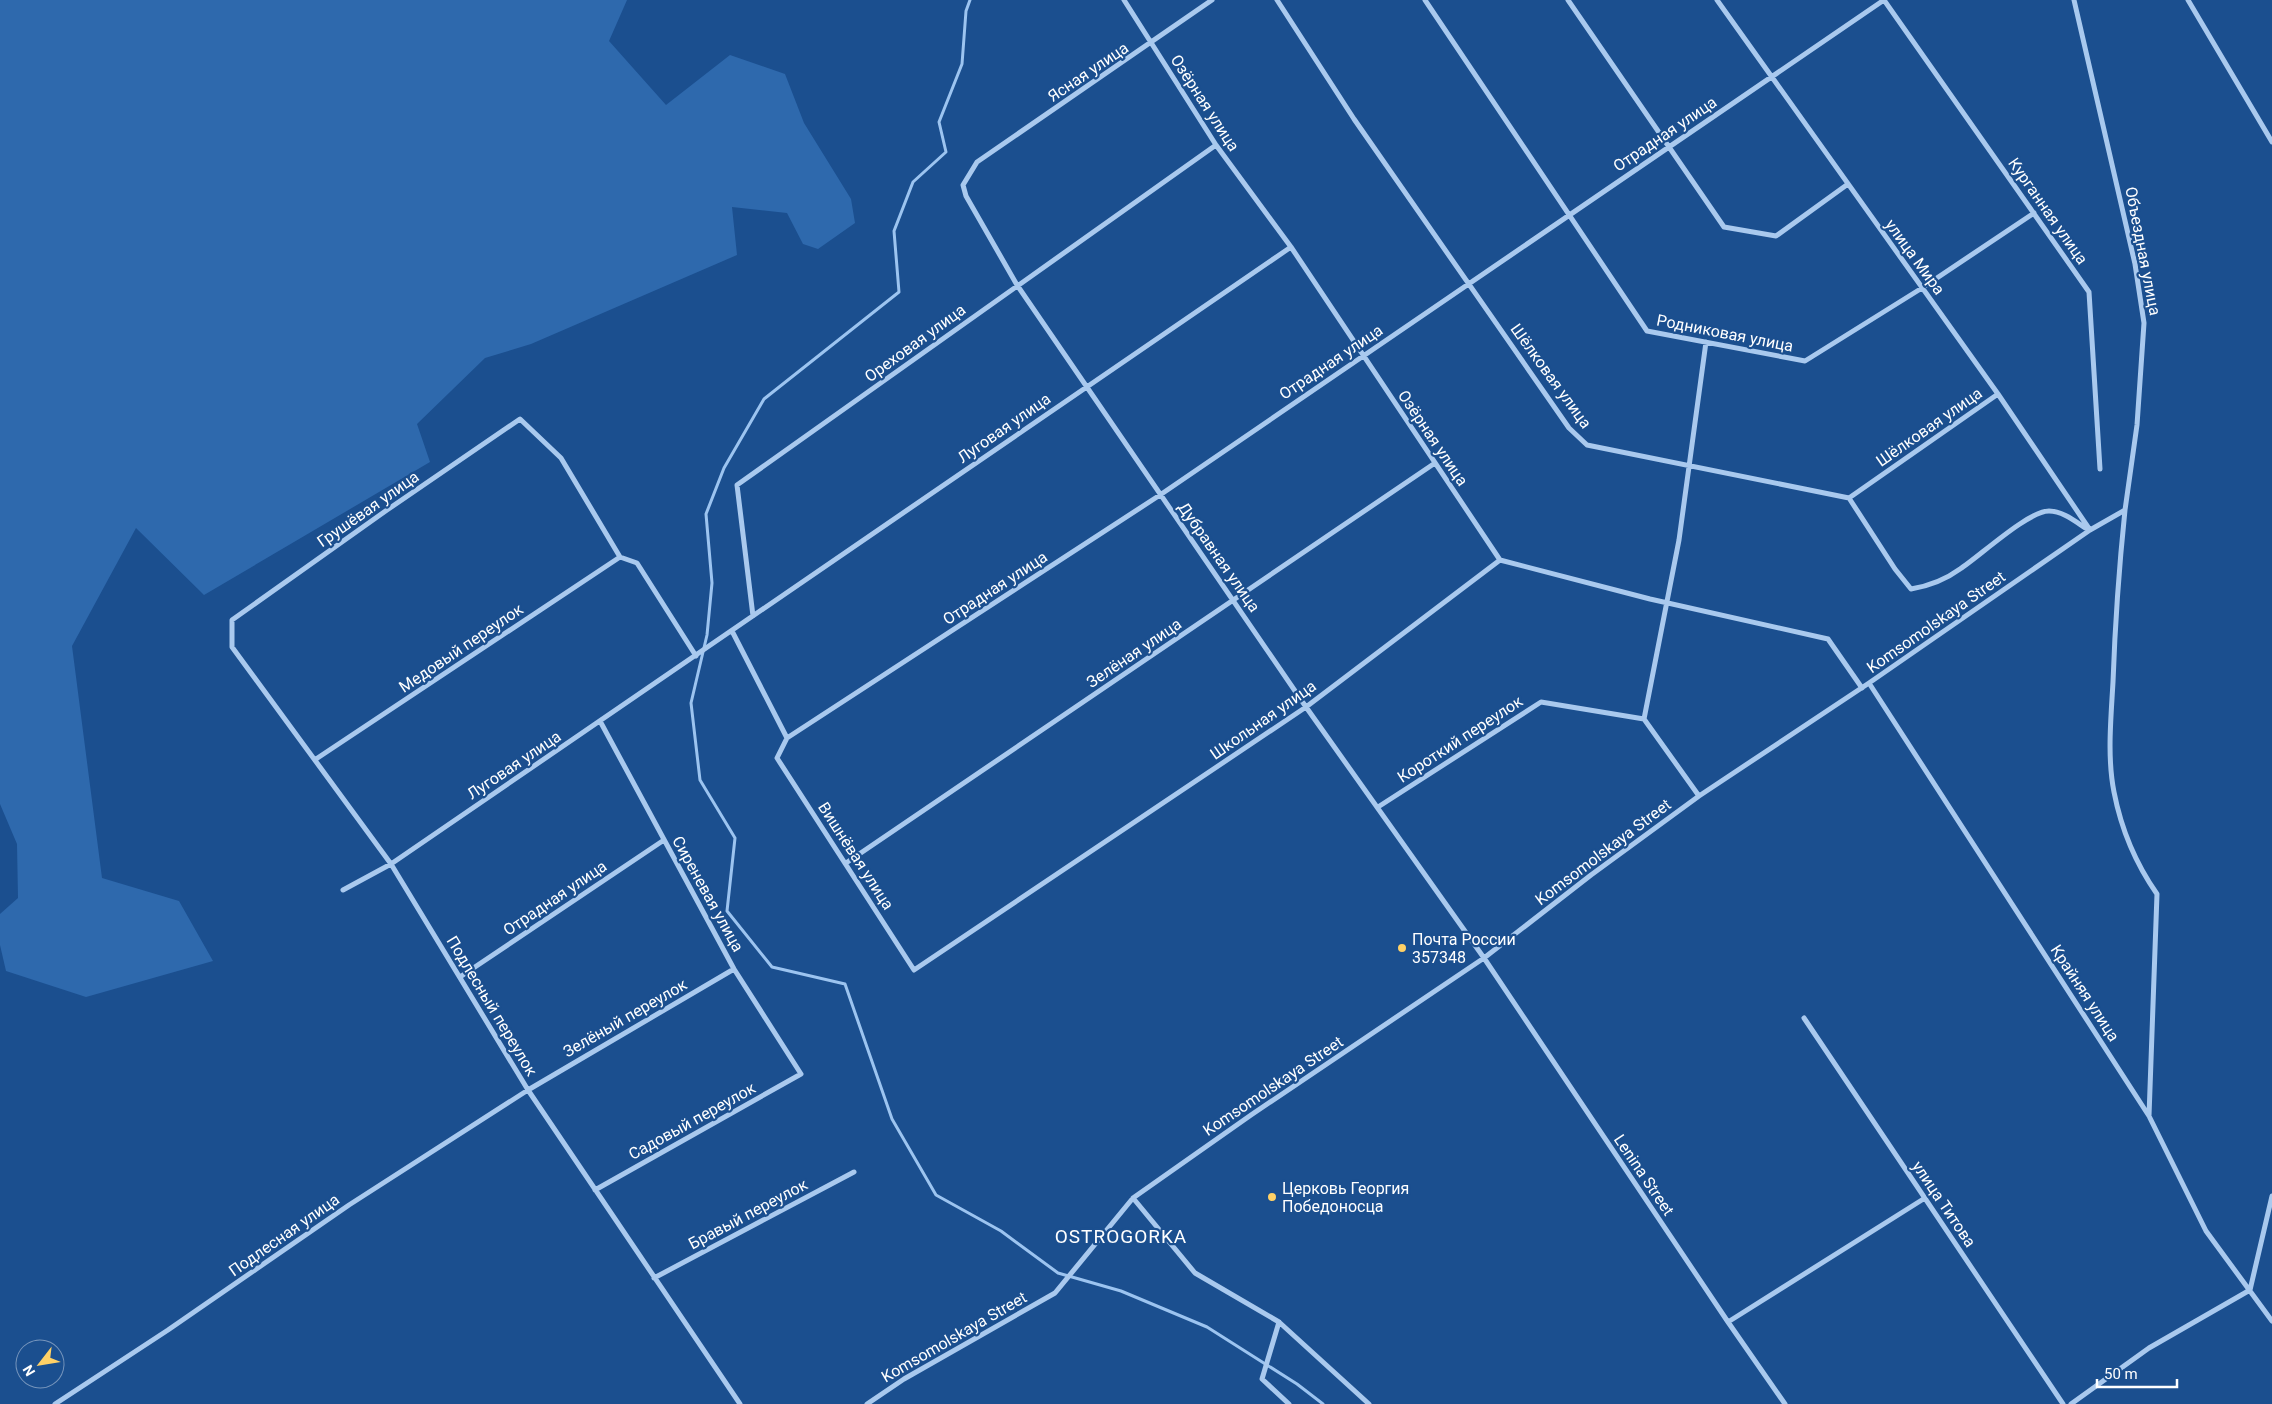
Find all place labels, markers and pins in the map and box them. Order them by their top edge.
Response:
place label: Почта России 357348 [1412,930,1516,967]
marker: Почта России 357348 [1396,942,1408,954]
place label: Церковь Георгия Победоносца [1282,1179,1409,1216]
marker: Церковь Георгия Победоносца [1266,1191,1278,1203]

